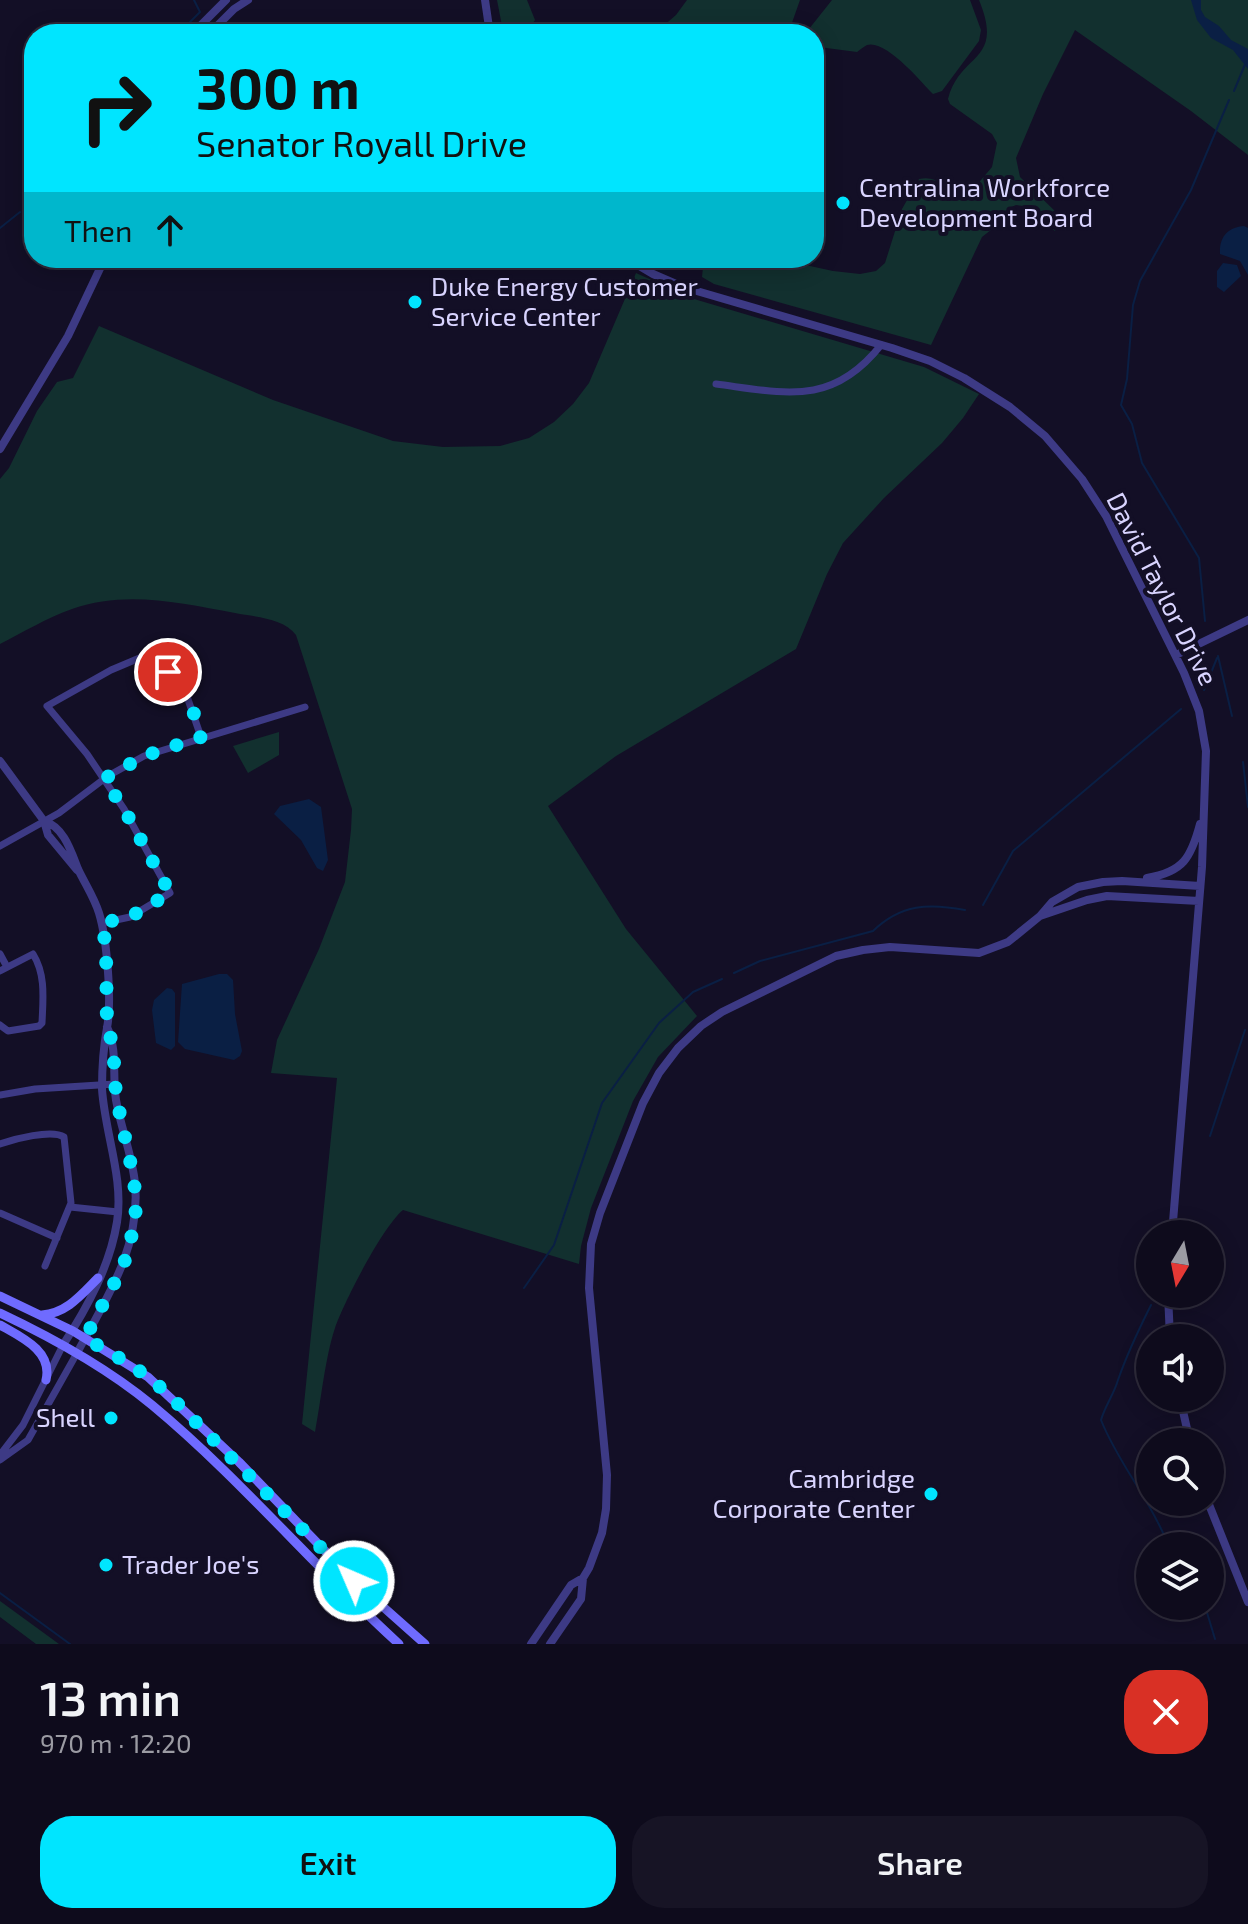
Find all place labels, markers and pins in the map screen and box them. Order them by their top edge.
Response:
place label: Centralina Workforce Development Board [859,171,1110,232]
marker: Centralina Workforce Development Board [834,194,852,212]
place label: Duke Energy Customer Service Center [431,270,698,331]
marker: Duke Energy Customer Service Center [406,293,424,311]
pin [134,638,202,706]
place label: Shell [36,1401,95,1432]
marker: Shell [102,1409,120,1427]
place label: Cambridge Corporate Center [713,1462,915,1523]
marker: Cambridge Corporate Center [922,1485,940,1503]
place label: Trader Joe's [122,1548,259,1579]
marker: Trader Joe's [97,1556,115,1574]

